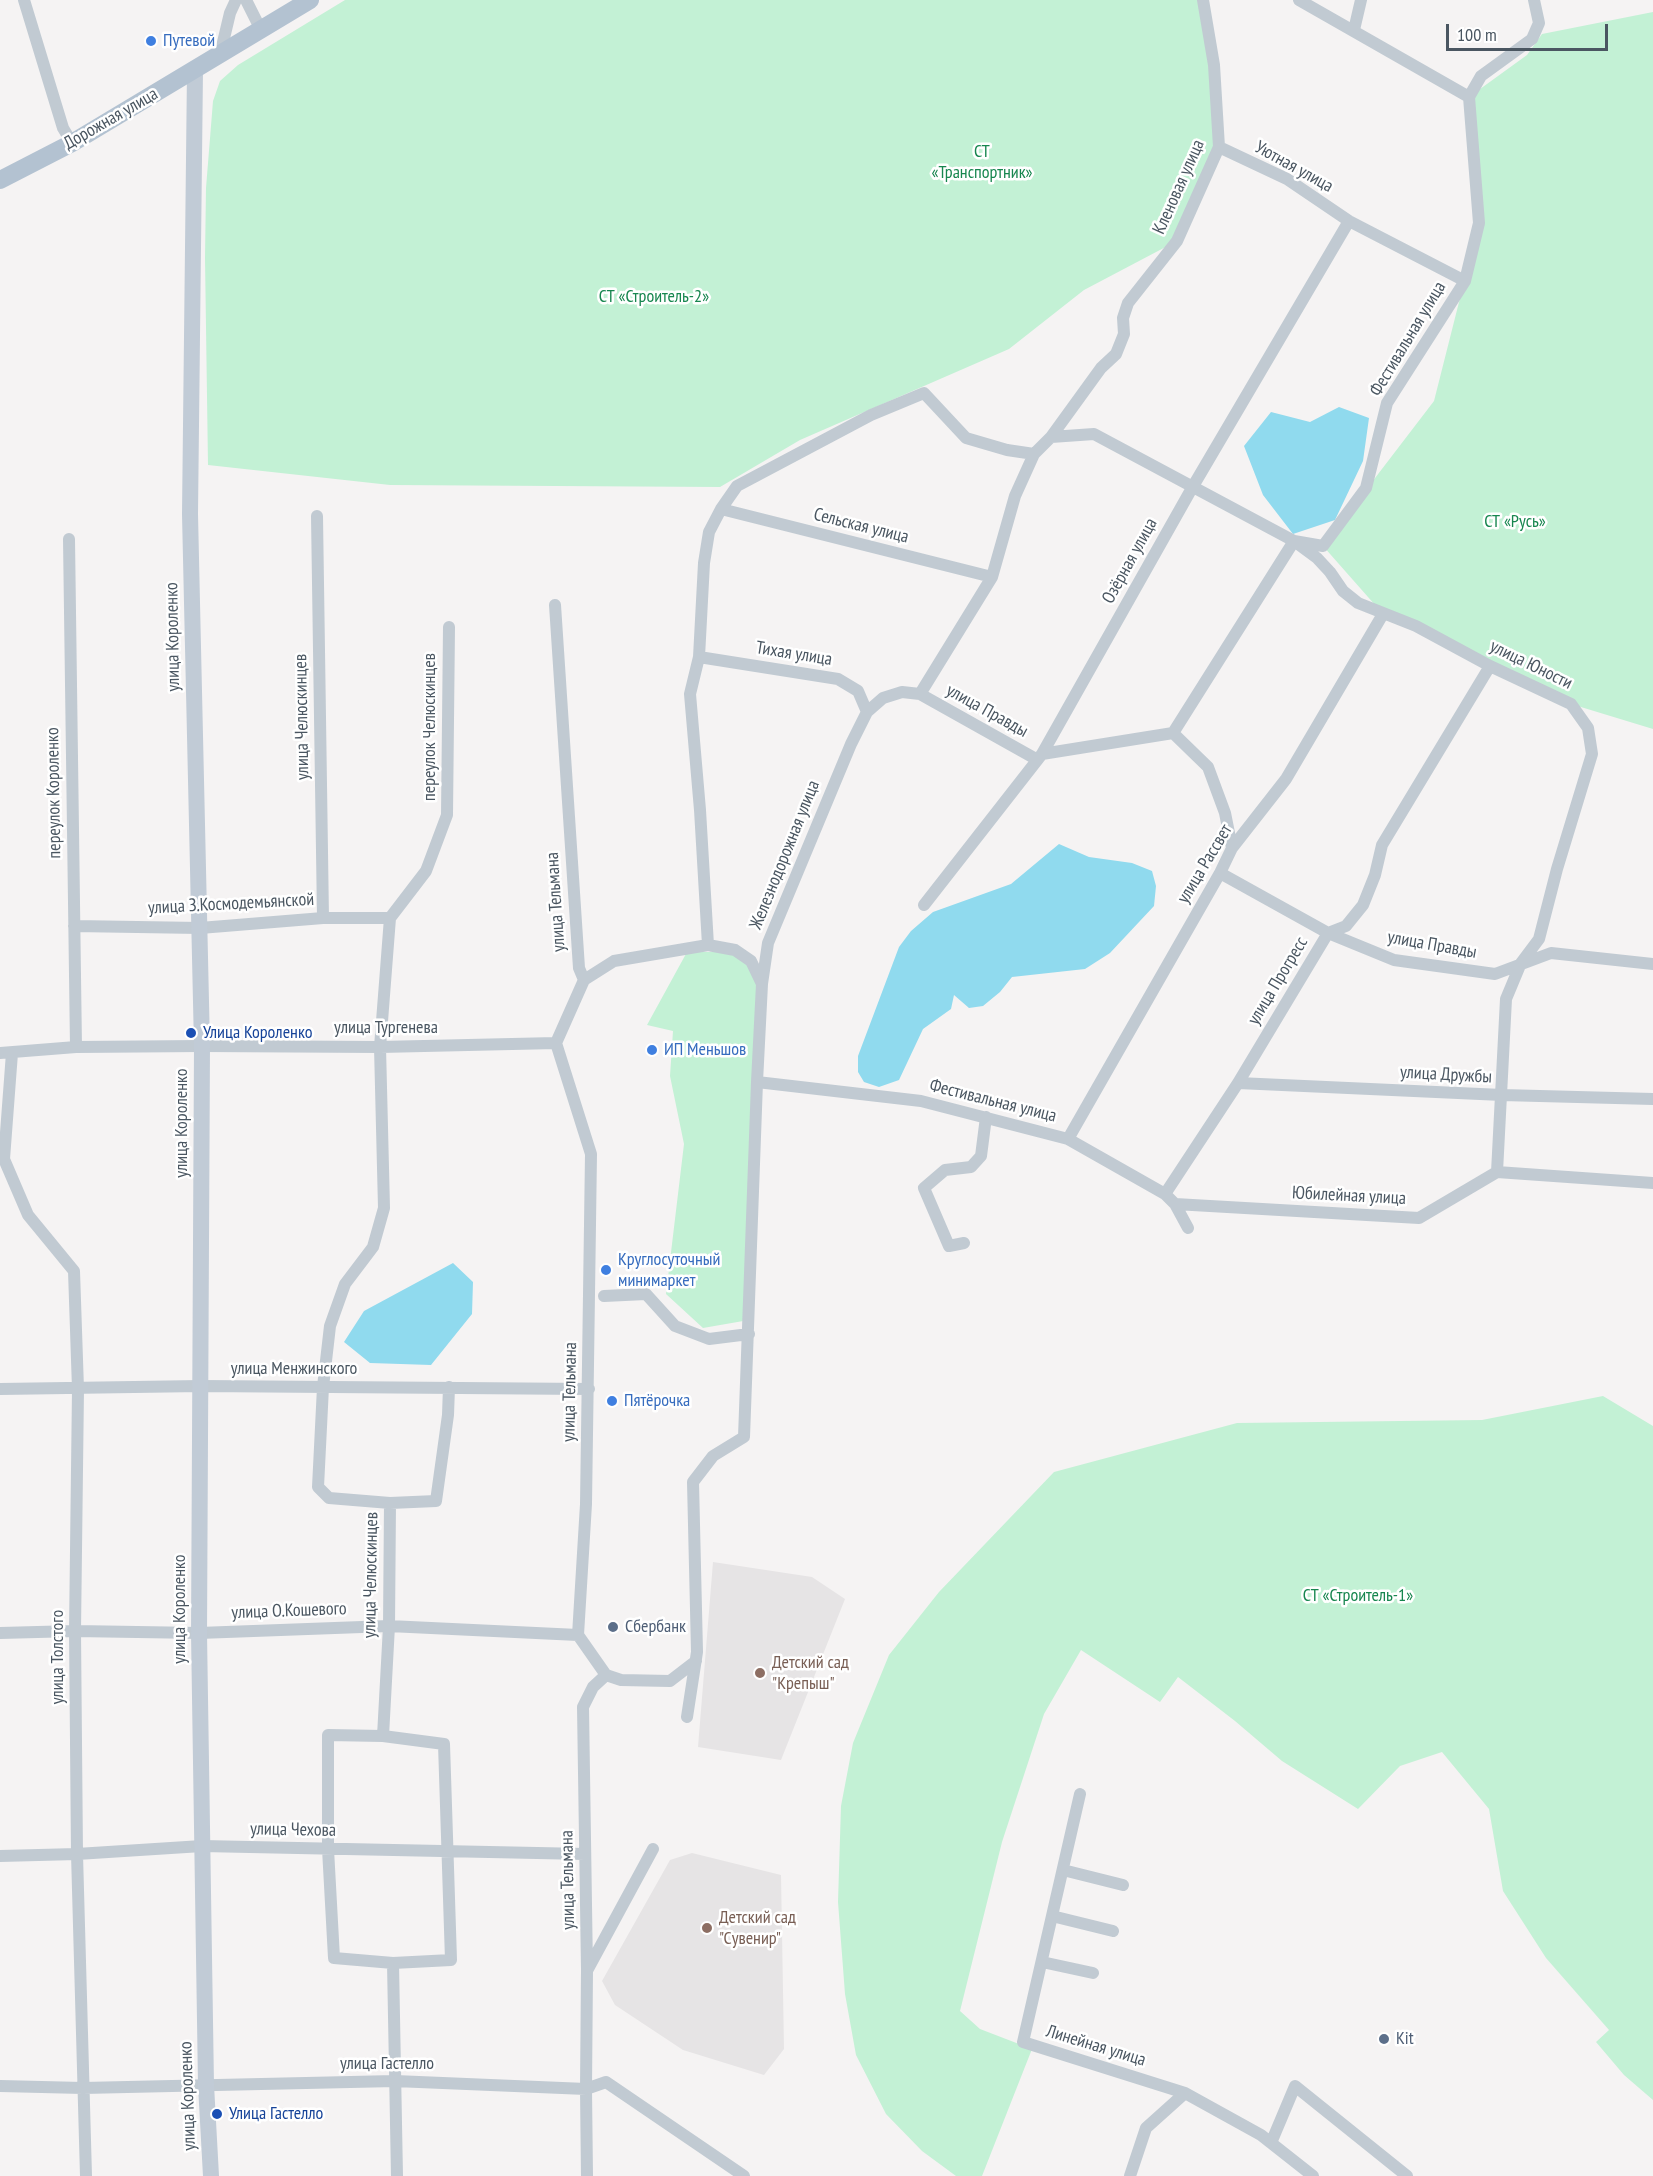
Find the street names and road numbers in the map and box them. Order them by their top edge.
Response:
street label: Дорожная улица [60,83,162,155]
street label: Кленовая улица [1149,136,1209,238]
street label: Уютная улица [1251,137,1337,197]
street label: Фестивальная улица [1365,278,1451,400]
street label: Сельская улица [811,504,911,548]
street label: Озёрная улица [1098,515,1162,607]
street label: улица Короленко [161,582,185,692]
street label: улица Юности [1486,636,1576,694]
street label: Тихая улица [754,637,834,671]
street label: переулок Челюскинцев [419,653,441,801]
street label: улица Челюскинцев [290,654,314,780]
street label: улица Правды [942,680,1032,742]
street label: переулок Короленко [42,727,66,859]
street label: Железнодорожная улица [745,777,825,933]
street label: улица Рассвет [1173,820,1237,908]
street label: улица Тельмана [542,851,570,953]
street label: улица З.Космодемьянской [147,889,315,919]
street label: улица Правды [1386,927,1478,963]
street label: улица Прогресс [1243,933,1313,1029]
street label: улица Тургенева [334,1017,438,1039]
street label: улица Дружбы [1399,1062,1493,1088]
street label: улица Короленко [171,1068,193,1178]
street label: Фестивальная улица [927,1075,1059,1127]
street label: Юбилейная улица [1292,1182,1406,1210]
street label: улица Тельмана [558,1342,582,1442]
street label: улица Менжинского [231,1358,357,1380]
street label: улица Челюскинцев [359,1512,383,1638]
street label: улица Короленко [169,1554,191,1664]
street label: улица О.Кошевого [231,1598,347,1624]
street label: улица Толстого [47,1610,69,1704]
street label: улица Чехова [250,1818,336,1842]
street label: улица Тельмана [556,1830,580,1930]
street label: Линейная улица [1044,2021,1148,2071]
street label: улица Короленко [175,2041,201,2151]
street label: улица Гастелло [340,2053,434,2075]

